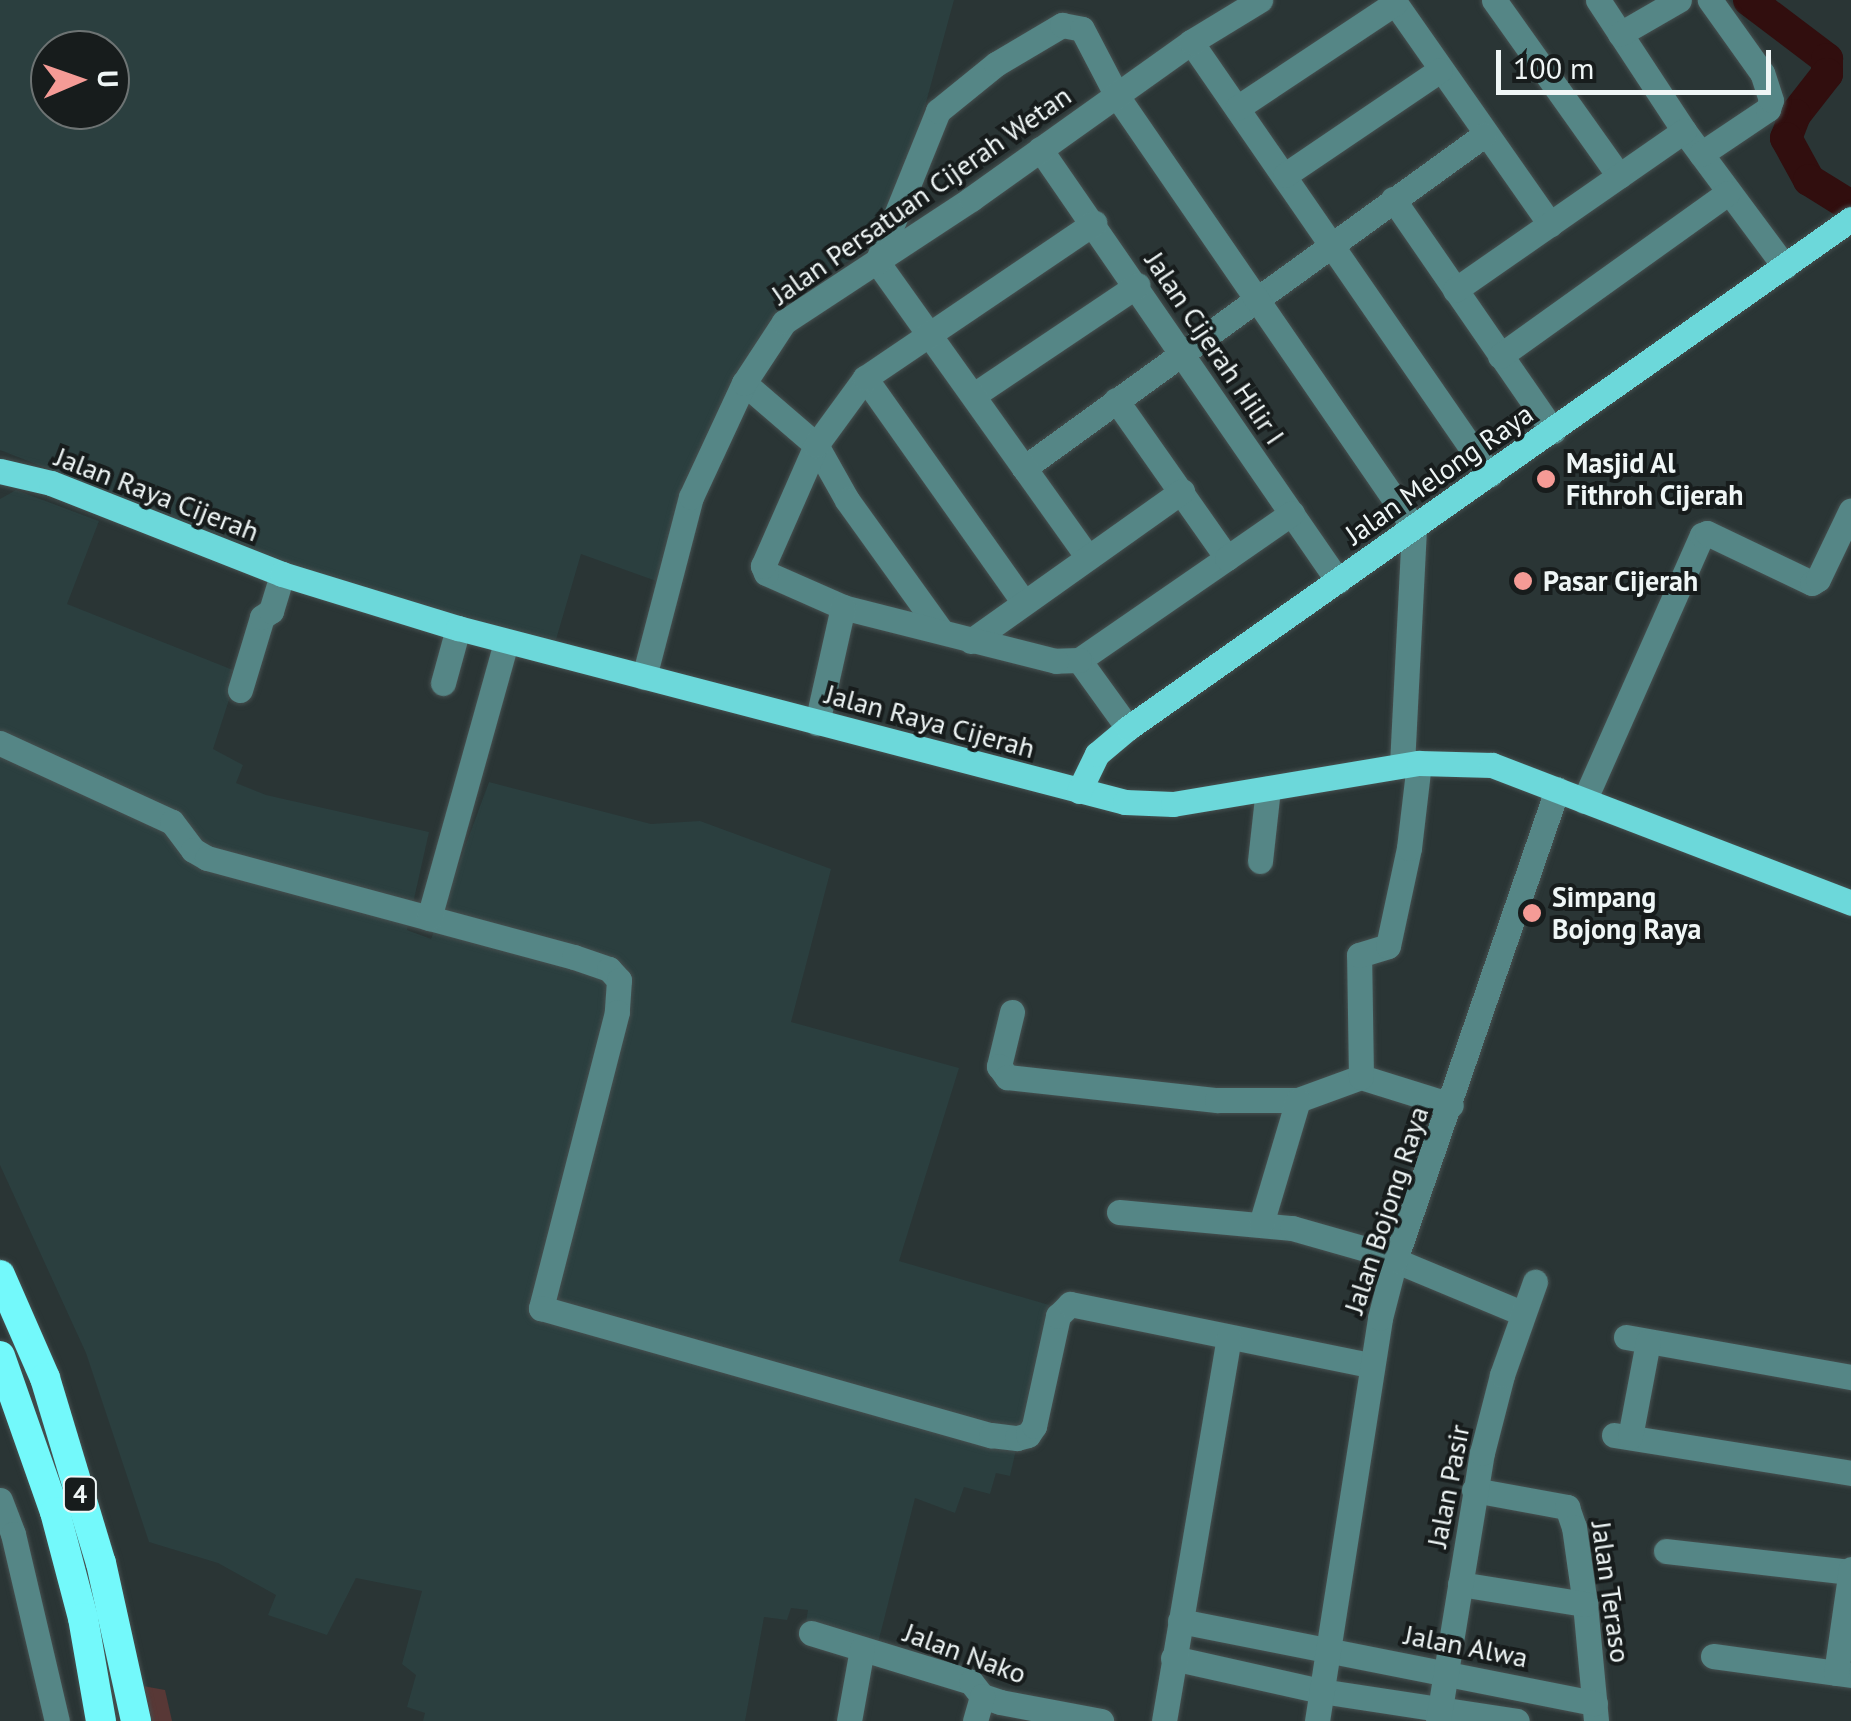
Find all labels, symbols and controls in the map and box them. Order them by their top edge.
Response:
north arrow [30,30,130,130]
scale bar [1501,30,1776,92]
text: 100 m [1513,48,1594,87]
text: U [90,70,127,88]
street label: Jalan Persatuan Cijerah Wetan [765,78,1077,312]
street label: Jalan Cijerah Hilir I [1138,245,1292,451]
street label: Jalan Melong Raya [1339,397,1539,551]
street label: Jalan Raya Cijerah [50,440,264,548]
place label: Masjid Al Fithroh Cijerah [1566,446,1744,512]
marker: Masjid Al Fithroh Cijerah [1535,468,1557,490]
place label: Pasar Cijerah [1543,564,1699,598]
marker: Pasar Cijerah [1512,570,1534,592]
street label: Jalan Raya Cijerah [822,677,1038,765]
place label: Simpang Bojong Raya [1552,880,1701,946]
marker: Simpang Bojong Raya [1521,902,1543,924]
street label: Jalan Bojong Raya [1337,1102,1435,1318]
street label: Jalan Pasir [1420,1422,1476,1550]
road number: 4 [62,1474,98,1514]
street label: Jalan Teraso [1584,1519,1638,1665]
street label: Jalan Nako [899,1615,1031,1691]
street label: Jalan Alwa [1401,1617,1531,1675]

